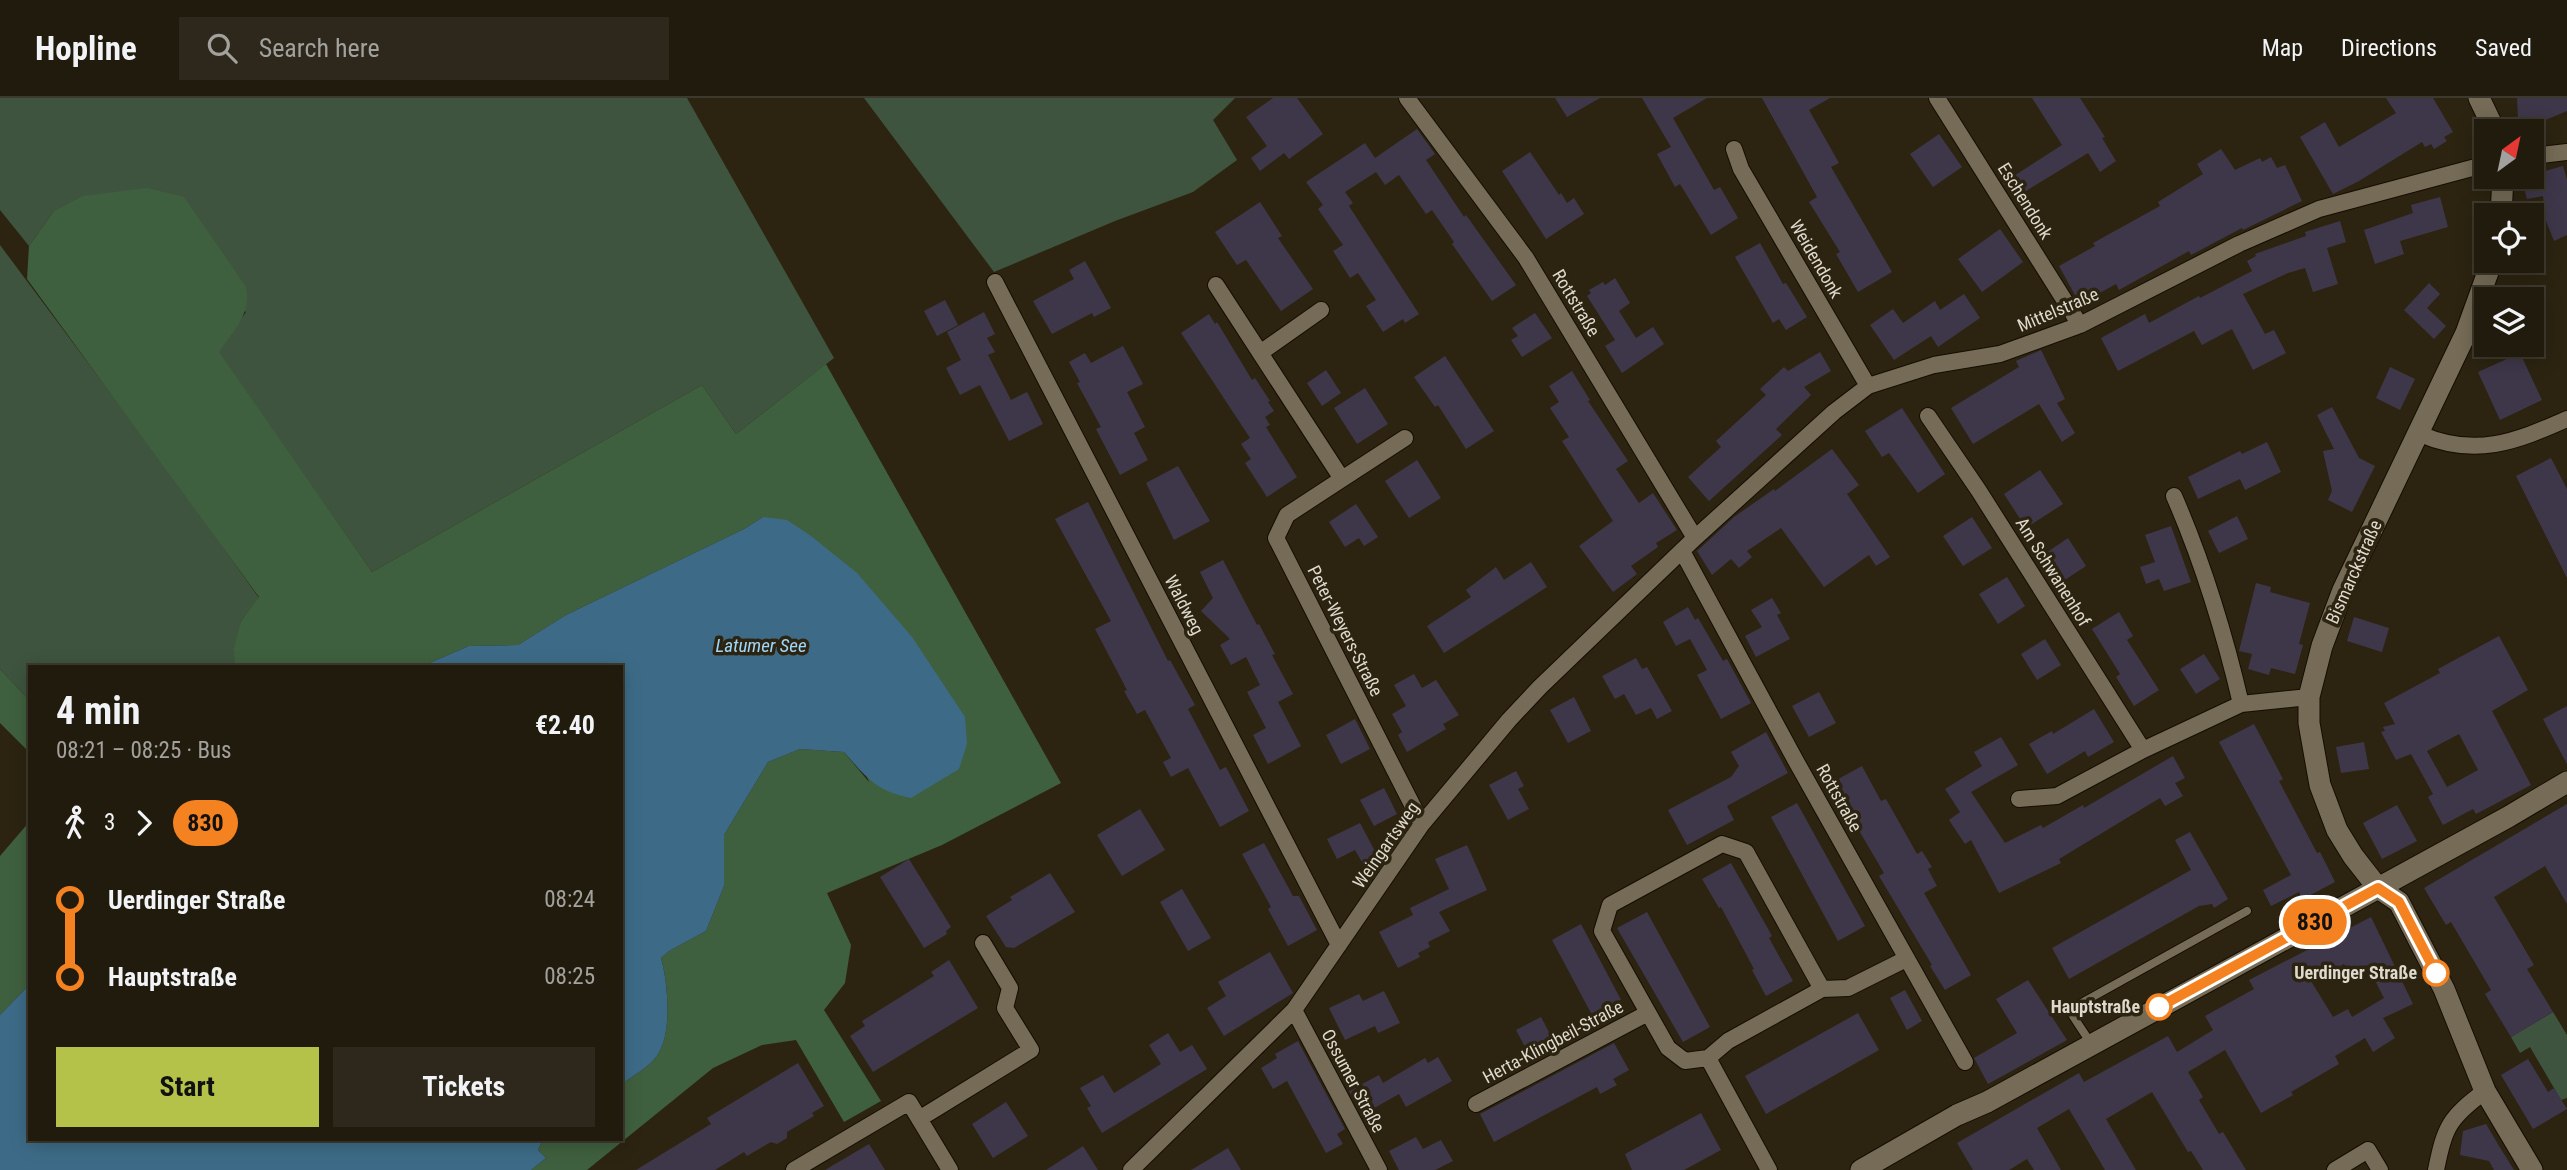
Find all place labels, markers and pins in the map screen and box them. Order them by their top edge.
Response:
marker: Uerdinger Straße [2423,960,2449,986]
place label: Uerdinger Straße [2294,962,2417,983]
marker: Hauptstraße [2146,994,2172,1020]
place label: Hauptstraße [2051,996,2140,1017]

